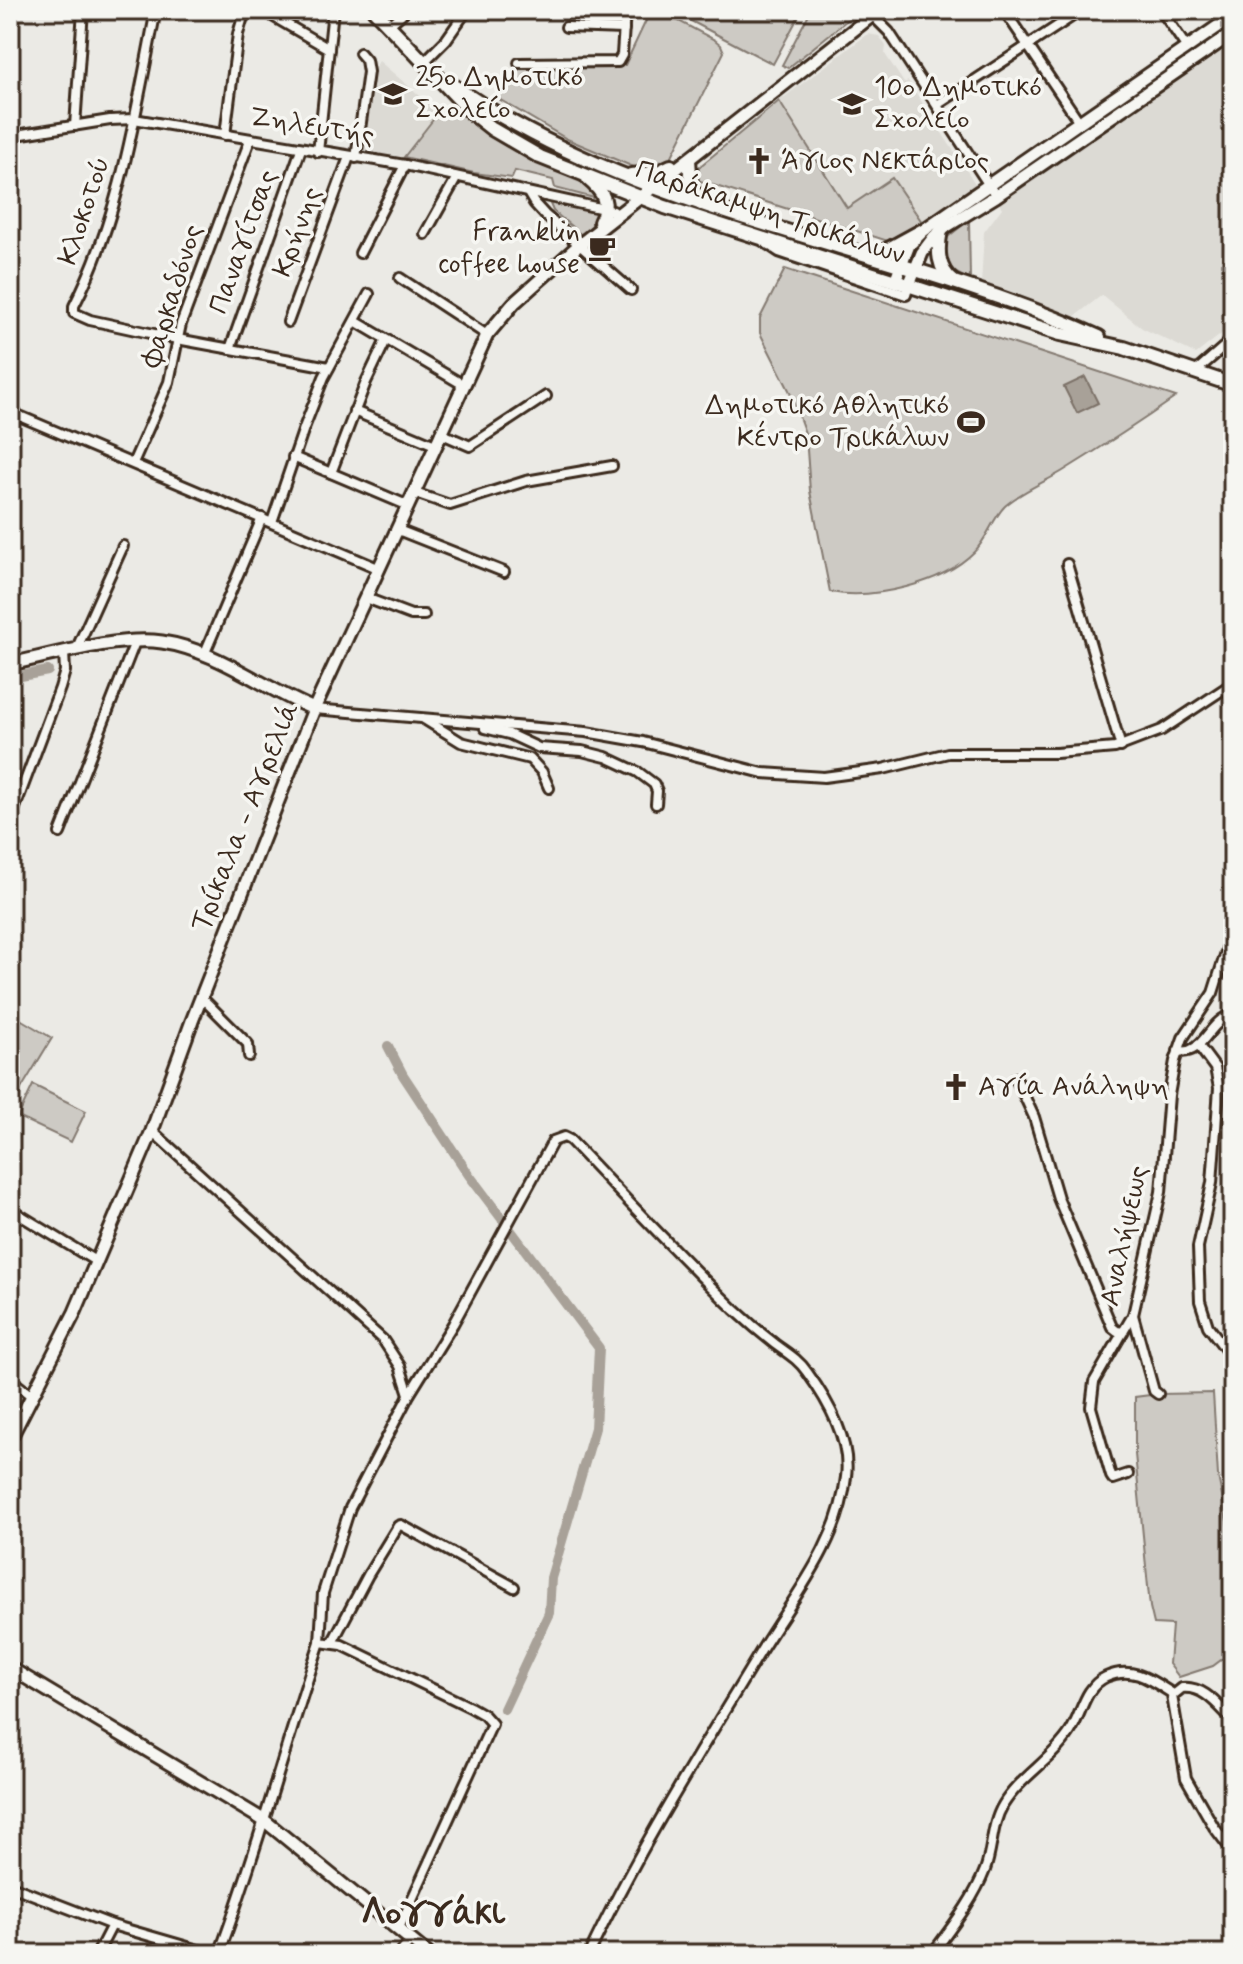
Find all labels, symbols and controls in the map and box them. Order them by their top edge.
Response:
place label: 25ο Δημοτικό Σχολείο [415,60,583,129]
place label: 10ο Δημοτικό Σχολείο [874,70,1042,139]
school or university icon: 25ο Δημοτικό Σχολείο [378,79,408,109]
school or university icon: 10ο Δημοτικό Σχολείο [837,89,867,119]
street label: Ζηλευτής [247,99,377,155]
place label: Άγιος Νεκτάριος [781,143,989,180]
church icon: Άγιος Νεκτάριος [744,146,774,176]
street label: Κλοκοτού [50,152,120,270]
street label: Παράκαμψη Τρικάλων [631,152,909,274]
street label: Παναγίτσας [201,165,287,319]
street label: Κρήνης [265,182,331,282]
place label: Franklin coffee house [438,214,580,283]
street label: Φαρκαδόνος [133,220,212,373]
cafe icon: Franklin coffee house [587,233,617,263]
place label: Δημοτικό Αθλητικό Κέντρο Τρικάλων [705,388,949,457]
sports icon: Δημοτικό Αθλητικό Κέντρο Τρικάλων [956,407,986,437]
street label: Τρίκαλα - Αγρελιά [183,697,309,937]
place label: Αγία Ανάληψη [978,1069,1169,1106]
church icon: Αγία Ανάληψη [941,1072,971,1102]
street label: Αναλήψεως [1092,1162,1158,1310]
district label: Λογγάκι [361,1891,506,1938]

